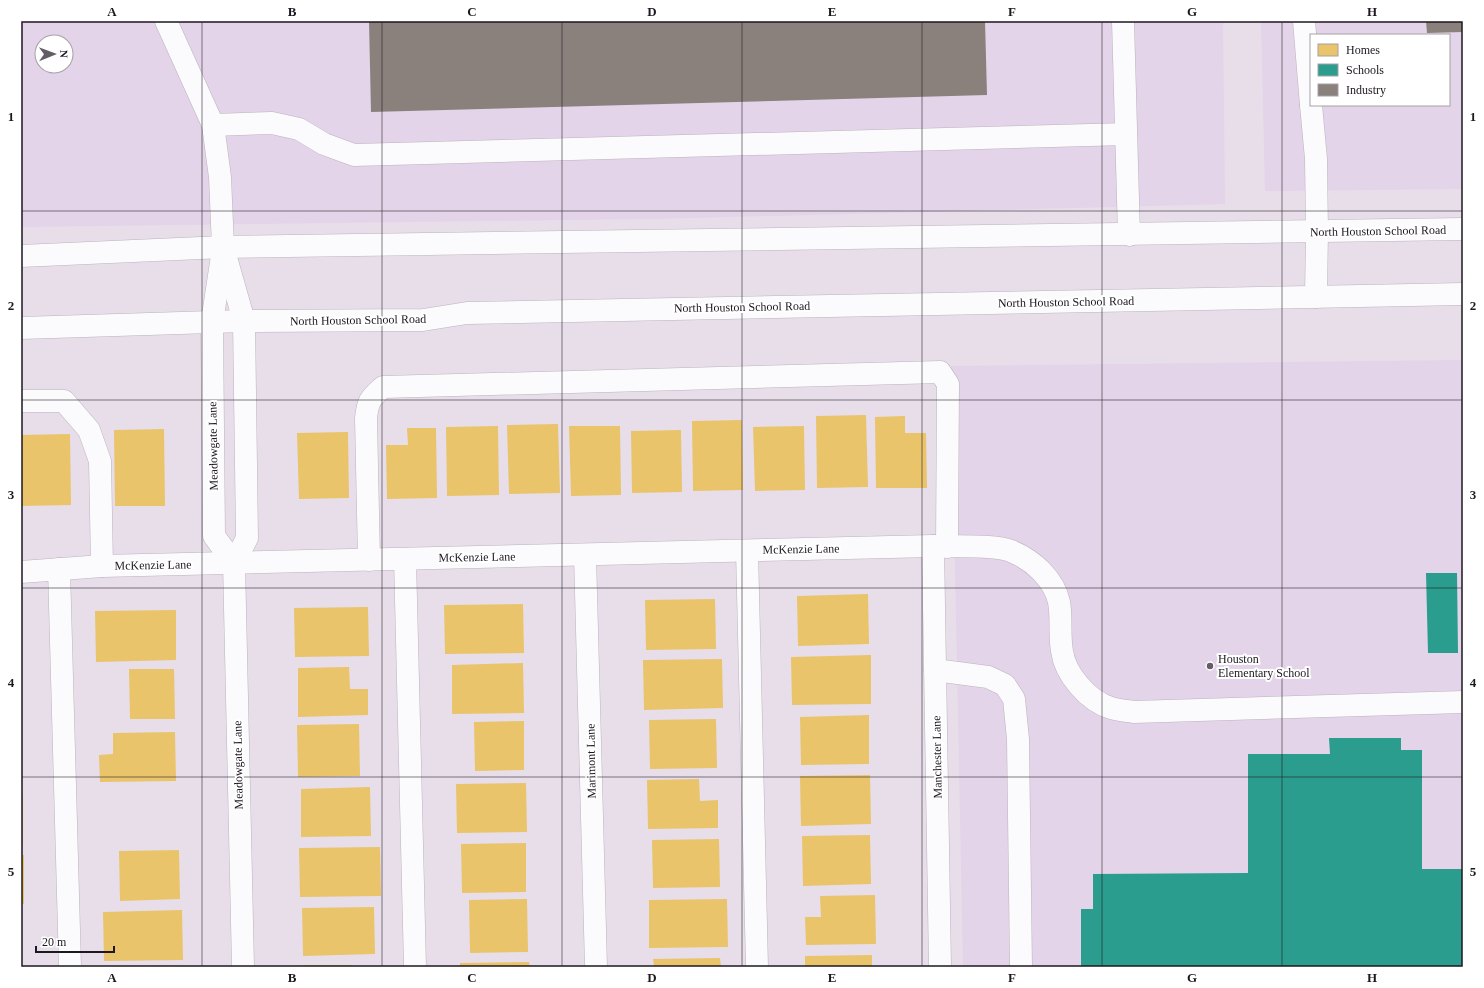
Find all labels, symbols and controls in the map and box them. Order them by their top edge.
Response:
text: A [107,4,117,19]
text: B [288,4,297,19]
text: C [467,4,477,19]
text: D [647,4,657,19]
text: E [828,4,836,19]
text: F [1008,4,1016,19]
text: G [1187,4,1197,19]
text: H [1367,4,1377,19]
north arrow [34,34,74,74]
legend [1310,34,1450,106]
text: Homes [1346,43,1380,57]
text: N [58,50,70,58]
text: Schools [1346,63,1384,77]
text: Industry [1346,83,1386,97]
text: 1 [8,109,14,124]
text: 1 [1470,109,1476,124]
street label: North Houston School Road [1310,223,1446,239]
street label: North Houston School Road [998,294,1134,310]
text: 2 [8,298,14,313]
text: 2 [1470,298,1476,313]
street label: North Houston School Road [674,299,810,315]
street label: North Houston School Road [290,312,426,328]
street label: Meadowgate Lane [205,401,221,491]
text: 3 [8,487,15,502]
text: 3 [1470,487,1477,502]
street label: McKenzie Lane [762,541,840,557]
street label: McKenzie Lane [438,549,516,565]
street label: McKenzie Lane [114,557,192,573]
place label: Houston Elementary School [1218,652,1310,680]
marker: Houston Elementary School [1205,661,1215,671]
text: 4 [8,675,15,690]
text: 4 [1470,675,1477,690]
street label: Manchester Lane [929,715,945,799]
street label: Meadowgate Lane [230,720,246,810]
street label: Marimont Lane [583,723,599,799]
text: 5 [8,864,15,879]
text: 5 [1470,864,1477,879]
scale bar [36,928,114,954]
text: 20 m [42,935,67,949]
text: A [107,970,117,985]
text: B [288,970,297,985]
text: C [467,970,477,985]
text: D [647,970,657,985]
text: E [828,970,836,985]
text: F [1008,970,1016,985]
text: G [1187,970,1197,985]
text: H [1367,970,1377,985]

